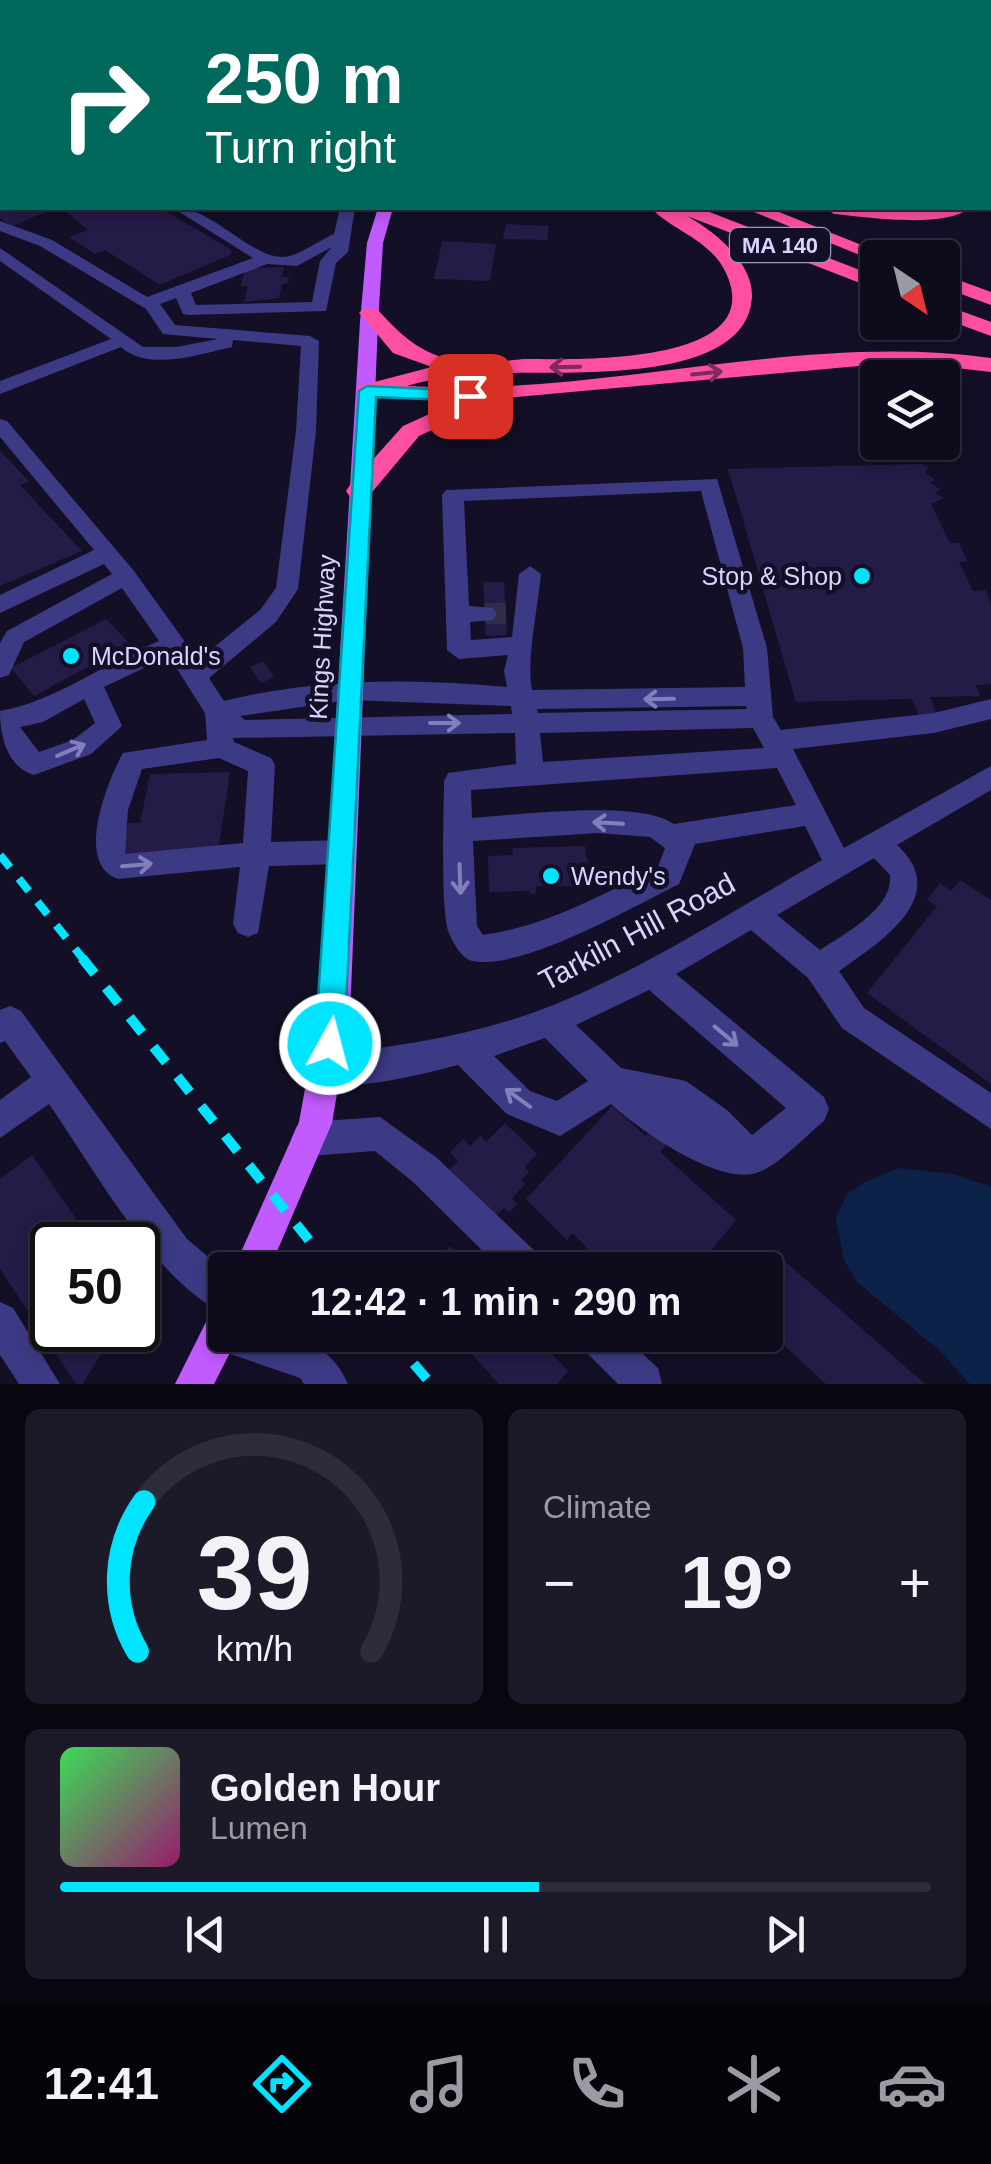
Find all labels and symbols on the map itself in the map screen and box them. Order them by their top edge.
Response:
road number: MA 140 [730,228,830,262]
north arrow [860,240,960,340]
pin [428,354,513,439]
one-way arrow [549,357,581,376]
one-way arrow [691,363,723,382]
street label: Kings Highway [304,553,340,720]
place label: Stop & Shop [702,562,842,590]
marker: Stop & Shop [851,565,873,587]
place label: McDonald's [91,642,221,670]
marker: McDonald's [60,645,82,667]
one-way arrow [644,690,676,708]
one-way arrow [429,714,461,733]
one-way arrow [55,740,85,758]
one-way arrow [592,813,624,832]
one-way arrow [120,856,153,875]
one-way arrow [451,862,470,894]
place label: Wendy's [571,862,666,890]
marker: Wendy's [540,865,562,887]
street label: Tarkiln Hill Road [533,866,740,997]
position arrow [278,992,382,1096]
one-way arrow [713,1024,738,1047]
one-way arrow [505,1088,532,1109]
speed limit sign: 50 [30,1222,160,1352]

